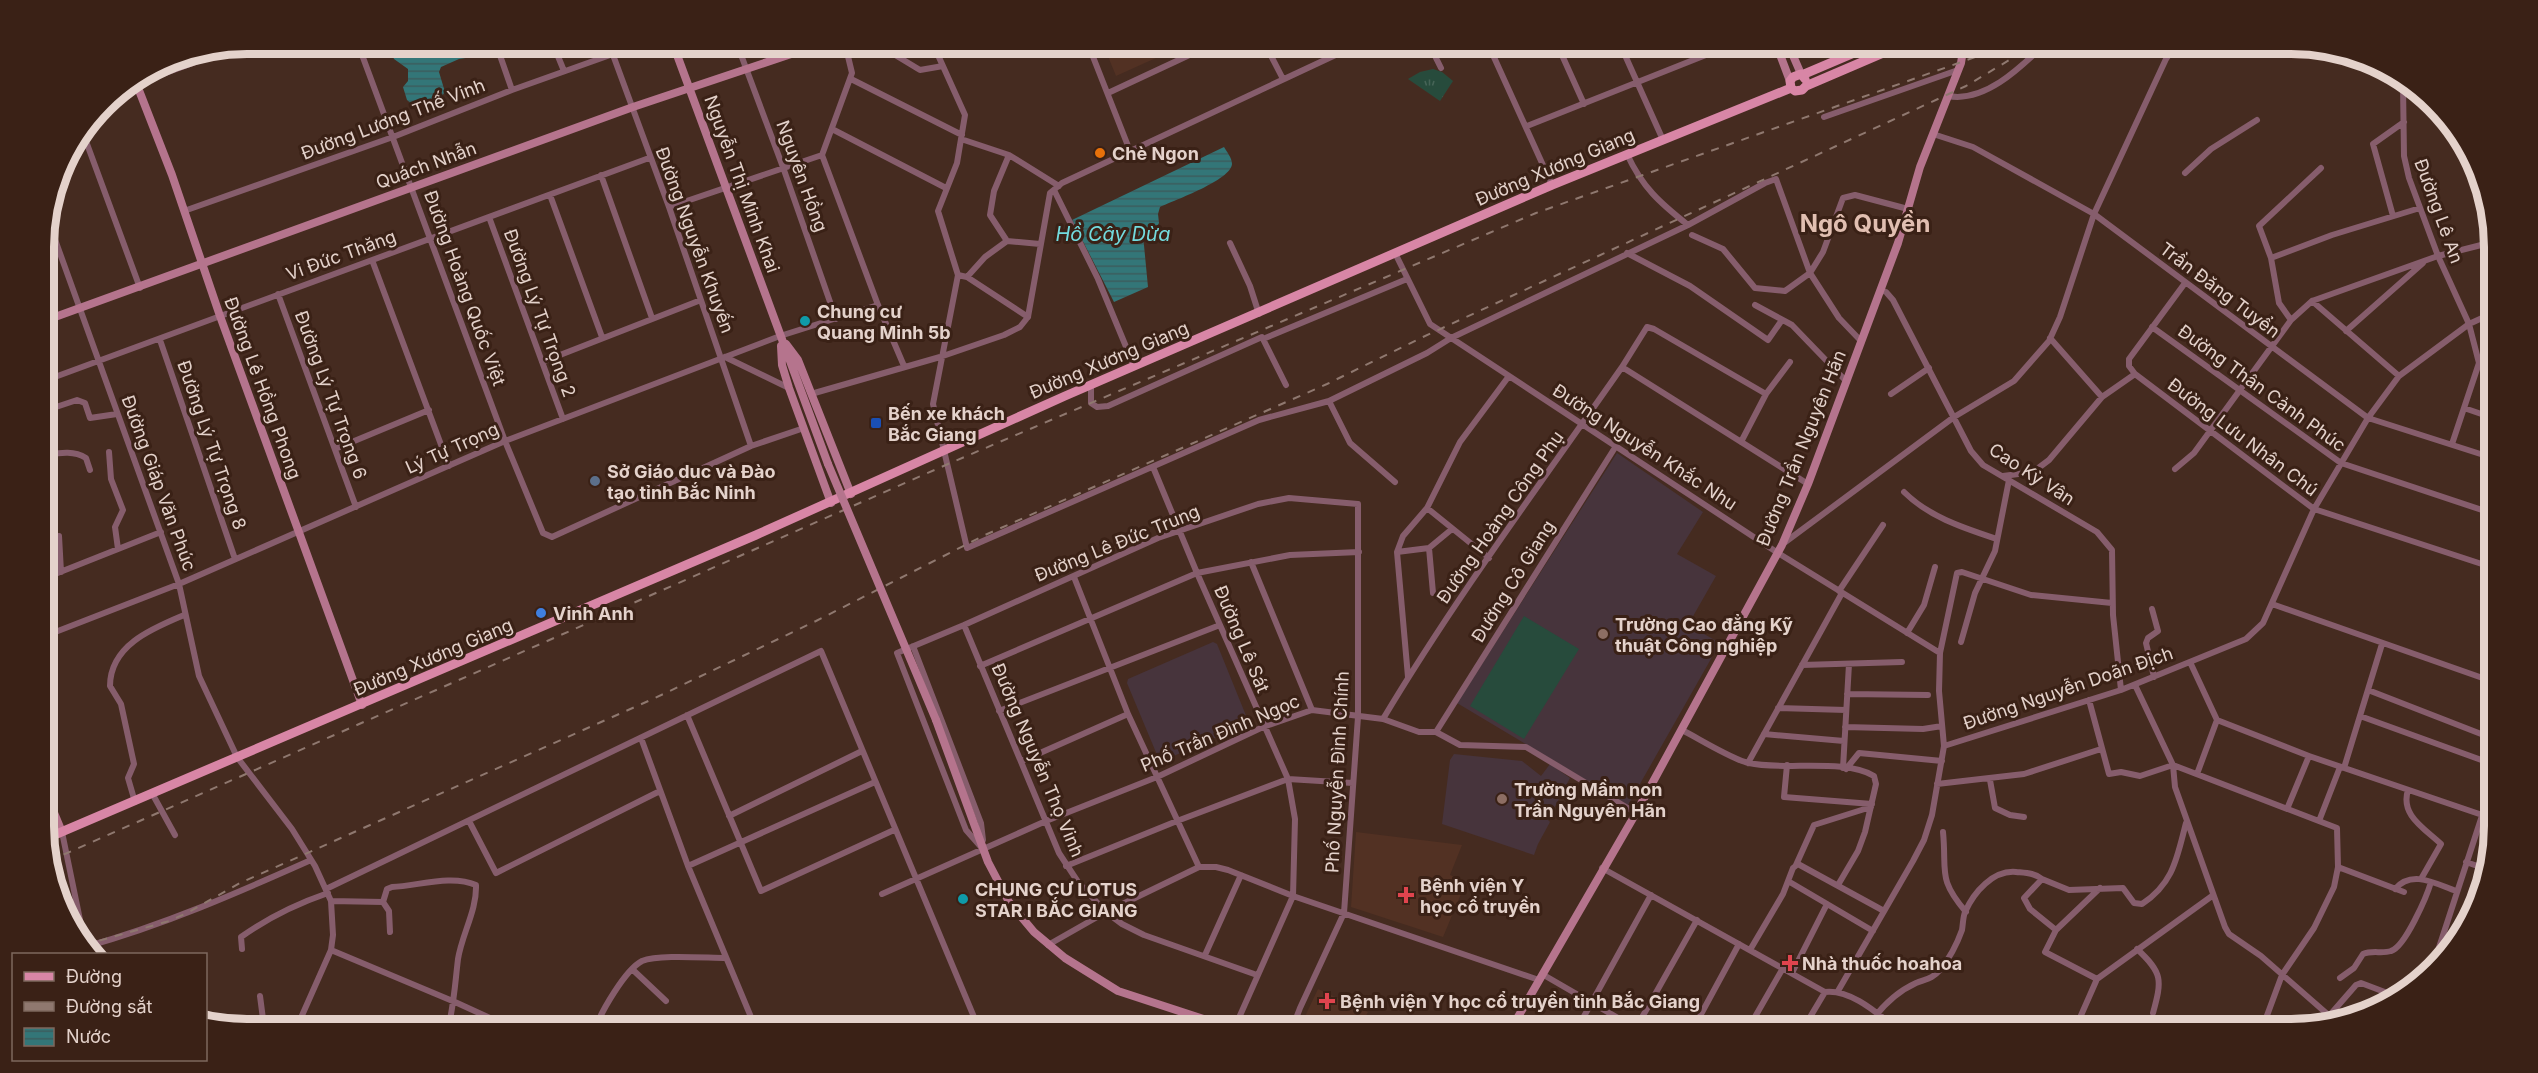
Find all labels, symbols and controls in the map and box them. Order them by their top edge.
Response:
street label: Đường Lương Thế Vinh [298,74,488,164]
street label: Nguyễn Thị Minh Khai [700,93,784,275]
street label: Nguyên Hồng [772,117,832,235]
street label: Đường Xương Giang [1472,124,1638,210]
street label: Quách Nhẫn [373,137,479,193]
place label: Chè Ngon [1112,143,1199,164]
street label: Đường Nguyễn Khuyến [652,144,738,336]
marker: Chè Ngon [1093,146,1107,160]
street label: Đường Lê An [2410,156,2468,266]
street label: Đường Hoàng Quốc Việt [420,188,510,388]
district label: Ngô Quyền [1800,209,1930,238]
water label: Hồ Cây Dừa [1055,222,1171,246]
street label: Vi Đức Thăng [283,225,399,285]
street label: Đường Lý Tự Trọng 2 [500,226,580,400]
street label: Trần Đăng Tuyển [2156,238,2284,342]
street label: Đường Lê Hồng Phong [220,294,306,482]
place label: Chung cư Quang Minh 5b [817,301,951,343]
street label: Đường Lý Tự Trọng 6 [291,308,371,482]
marker: Chung cư Quang Minh 5b [798,314,812,328]
street label: Đường Xương Giang [1026,317,1192,403]
street label: Đường Thân Cảnh Phúc [2174,320,2350,456]
street label: Đường Trần Nguyên Hãn [1752,347,1850,549]
street label: Đường Lý Tự Trọng 8 [173,358,251,532]
street label: Đường Lưu Nhân Chú [2164,374,2322,500]
street label: Đường Nguyễn Khắc Nhu [1549,380,1741,514]
street label: Đường Giáp Văn Phúc [117,392,201,574]
place label: Bến xe khách Bắc Giang [888,403,1005,445]
marker: Bến xe khách Bắc Giang [869,416,883,430]
street label: Lý Tự Trọng [402,418,502,478]
street label: Đường Hoàng Công Phụ [1432,427,1568,607]
street label: Cao Kỳ Vân [1985,439,2079,509]
place label: Sở Giáo dục và Đào tạo tỉnh Bắc Ninh [607,461,775,503]
marker: Sở Giáo dục và Đào tạo tỉnh Bắc Ninh [588,474,602,488]
street label: Đường Lê Đức Trung [1032,500,1202,586]
street label: Đường Cô Giang [1467,516,1559,646]
street label: Đường Lê Sát [1210,582,1274,696]
place label: Vinh Anh [553,603,634,624]
marker: Vinh Anh [534,606,548,620]
street label: Đường Xương Giang [350,614,516,700]
place label: Trường Cao đẳng Kỹ thuật Công nghiệp [1615,614,1793,656]
marker: Trường Cao đẳng Kỹ thuật Công nghiệp [1596,627,1610,641]
street label: Đường Nguyễn Doãn Địch [1960,642,2176,734]
street label: Đường Nguyễn Thọ Vinh [988,660,1088,860]
street label: Phố Nguyễn Đình Chính [1321,670,1353,874]
street label: Phố Trần Đình Ngọc [1137,690,1303,776]
place label: Trường Mầm non Trần Nguyên Hãn [1514,779,1666,821]
marker: Trường Mầm non Trần Nguyên Hãn [1495,792,1509,806]
place label: Bệnh viện Y học cổ truyền [1420,875,1541,917]
place label: CHUNG CƯ LOTUS STAR I BẮC GIANG [975,879,1137,921]
marker: Bệnh viện Y học cổ truyền [1397,886,1415,904]
marker: CHUNG CƯ LOTUS STAR I BẮC GIANG [956,892,970,906]
legend [12,953,207,1061]
place label: Nhà thuốc hoahoa [1802,953,1962,974]
marker: Nhà thuốc hoahoa [1783,956,1797,970]
text: Đường [66,966,122,987]
place label: Bệnh viện Y học cổ truyền tỉnh Bắc Giang [1340,991,1700,1012]
marker: Bệnh viện Y học cổ truyền tỉnh Bắc Giang [1318,992,1336,1010]
text: Đường sắt [66,996,153,1017]
text: Nước [66,1026,111,1047]

